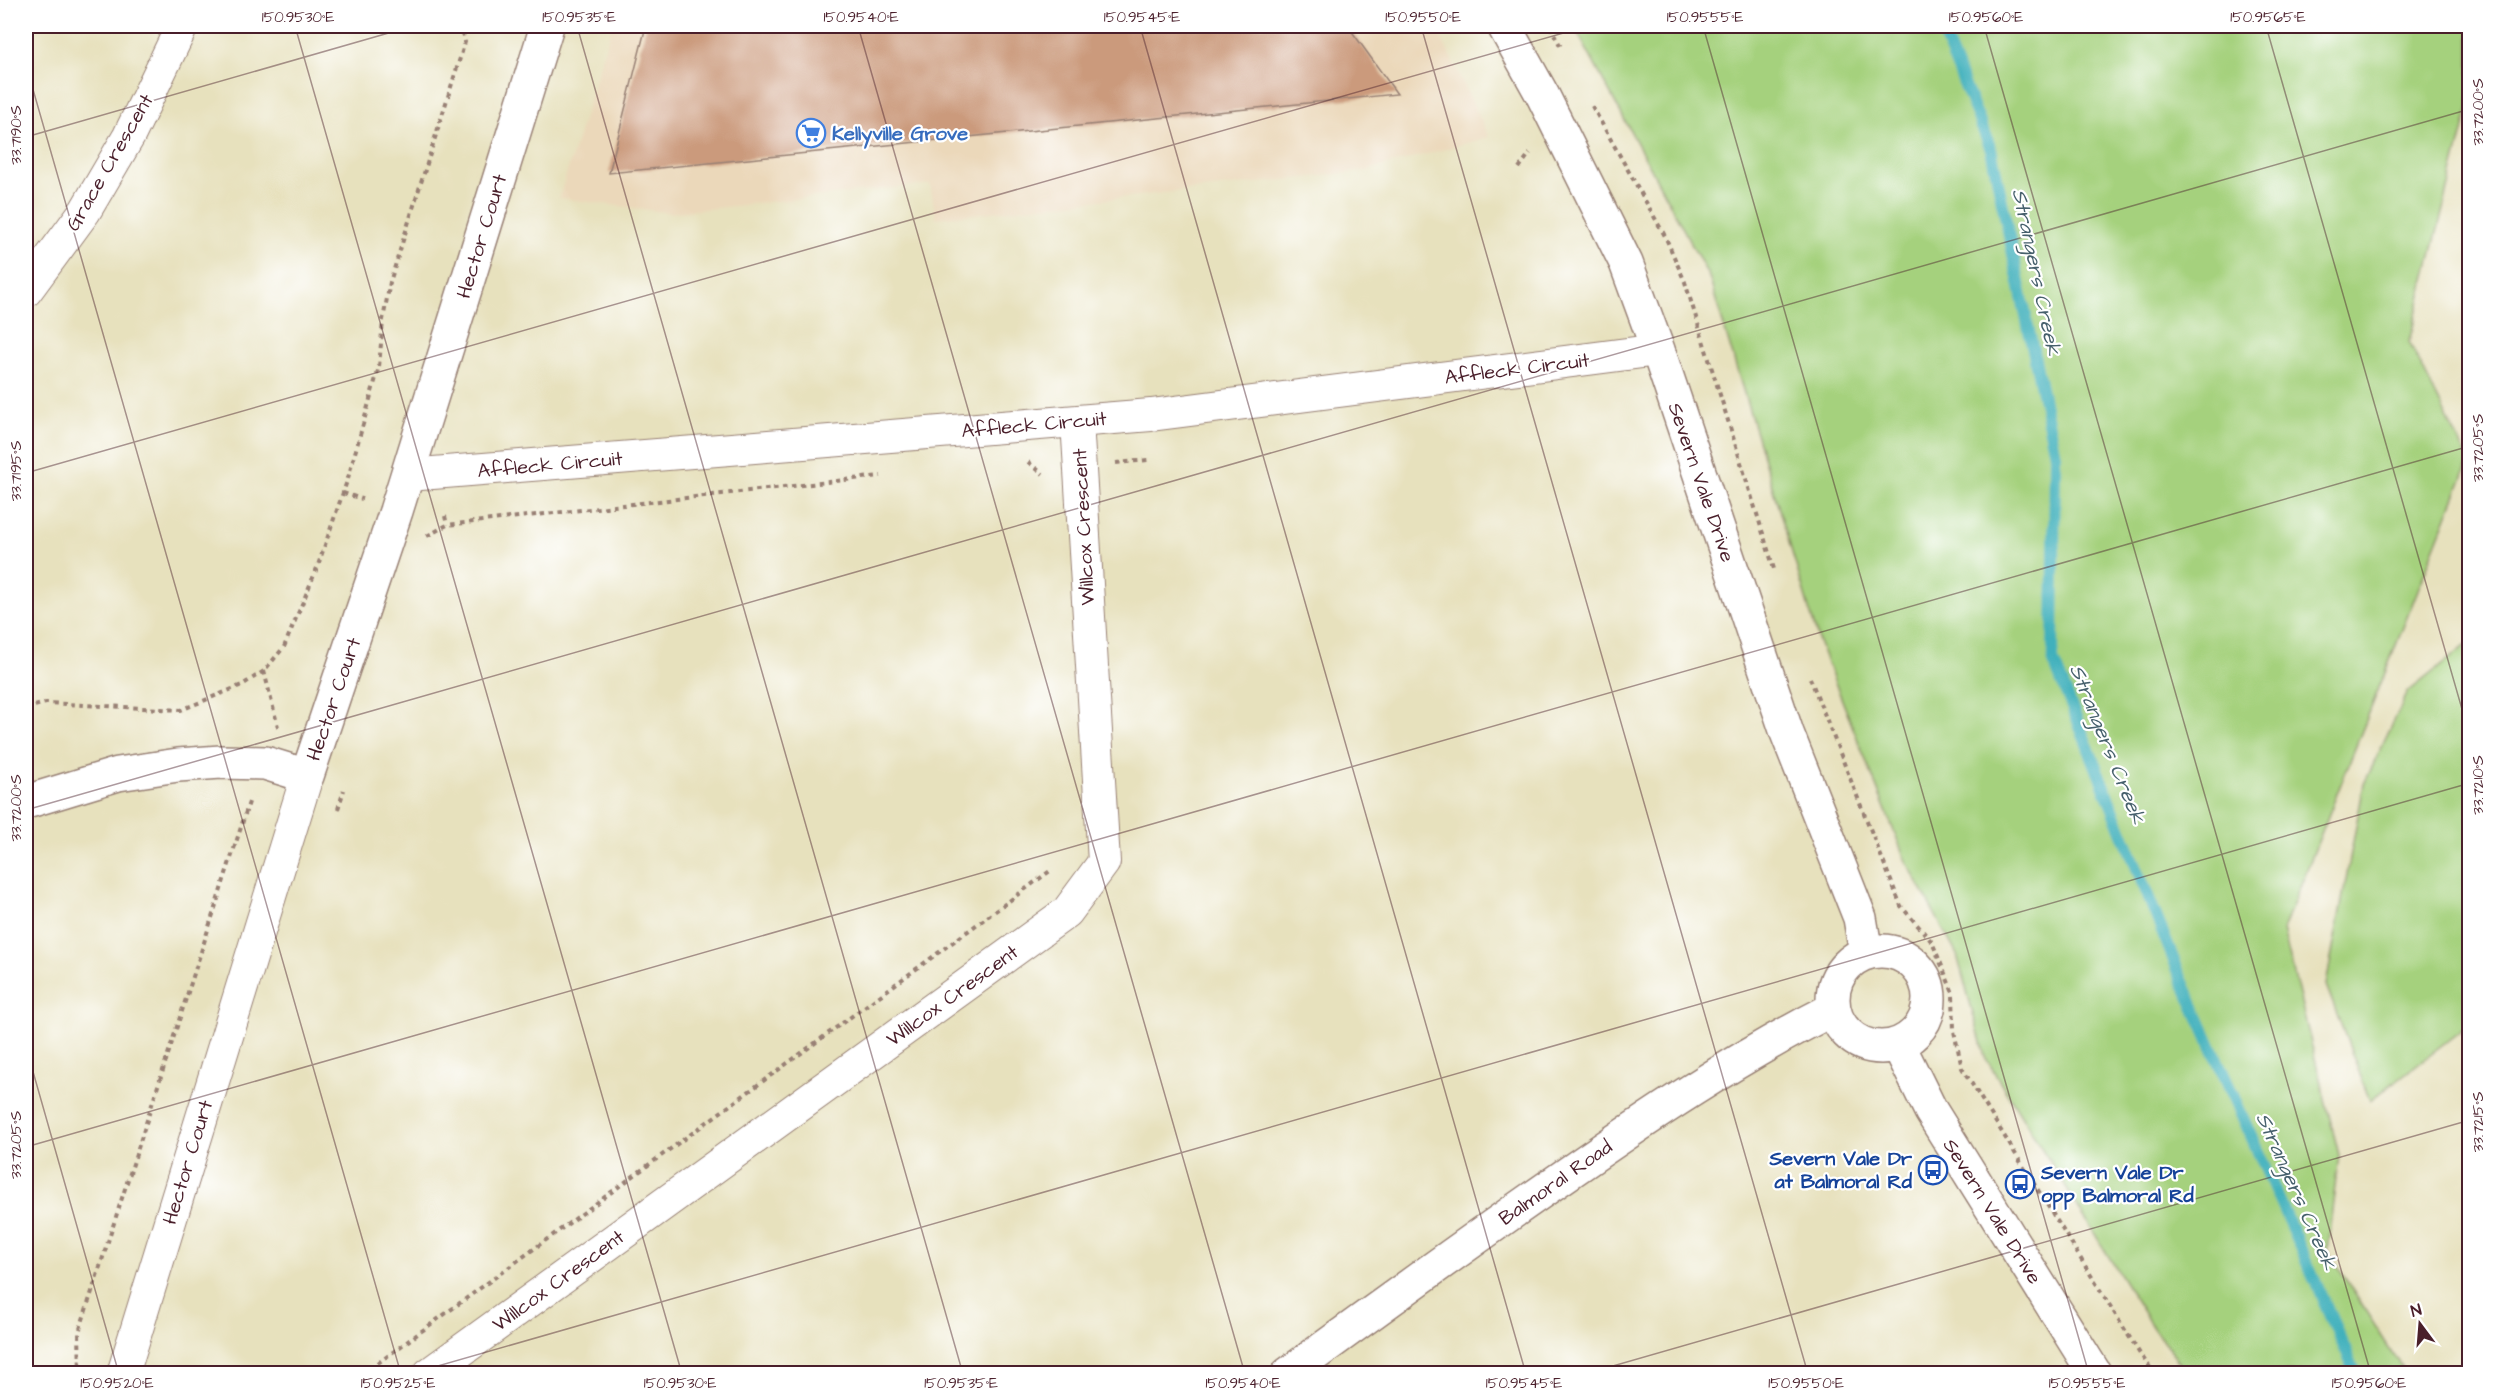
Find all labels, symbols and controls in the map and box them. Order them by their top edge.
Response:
text: 150.9530°E [262,7,334,28]
text: 150.9535°E [542,7,616,28]
text: 150.9540°E [823,7,899,28]
text: 150.9545°E [1104,7,1180,28]
text: 150.9550°E [1385,7,1461,28]
text: 150.9555°E [1667,7,1743,28]
text: 150.9560°E [1949,7,2023,28]
text: 150.9565°E [2230,7,2306,28]
text: 33.7200°S [2468,78,2489,146]
street label: Grace Crescent [59,89,161,236]
text: 33.7190°S [6,105,27,165]
supermarket icon: Kellyville Grove [795,117,827,149]
place label: Kellyville Grove [832,120,968,149]
street label: Hector Court [450,171,514,302]
water label: Strangers Creek [2004,186,2069,359]
street label: Affleck Circuit [1443,346,1591,392]
street label: Severn Vale Drive [1661,399,1742,566]
street label: Affleck Circuit [960,405,1108,445]
text: 33.7205°S [2468,414,2489,482]
text: 33.7195°S [6,440,27,501]
street label: Affleck Circuit [476,445,624,485]
street label: Willcox Crescent [1066,448,1102,606]
street label: Hector Court [300,634,368,765]
water label: Strangers Creek [2061,660,2153,830]
text: 33.7210°S [2468,755,2489,815]
text: 33.7200°S [6,774,27,842]
street label: Willcox Crescent [881,938,1024,1053]
text: 33.7215°S [2468,1091,2489,1152]
street label: Hector Court [156,1097,220,1228]
water label: Strangers Creek [2248,1108,2345,1276]
text: 33.7205°S [6,1111,27,1179]
street label: Balmoral Road [1493,1133,1618,1232]
street label: Severn Vale Drive [1936,1133,2048,1290]
place label: Severn Vale Dr at Balmoral Rd [1768,1145,1913,1196]
bus stop icon: Severn Vale Dr at Balmoral Rd [1917,1154,1949,1186]
place label: Severn Vale Dr opp Balmoral Rd [2040,1159,2195,1210]
bus stop icon: Severn Vale Dr opp Balmoral Rd [2004,1168,2036,1200]
street label: Willcox Crescent [487,1223,630,1338]
north arrow [2390,1294,2450,1354]
text: N [2408,1299,2424,1322]
text: 150.9520°E [80,1373,154,1394]
text: 150.9525°E [361,1373,435,1394]
text: 150.9530°E [644,1373,716,1394]
text: 150.9535°E [924,1373,998,1394]
text: 150.9540°E [1205,1373,1281,1394]
text: 150.9545°E [1486,1373,1562,1394]
text: 150.9550°E [1768,1373,1844,1394]
text: 150.9555°E [2049,1373,2125,1394]
text: 150.9560°E [2332,1373,2406,1394]

